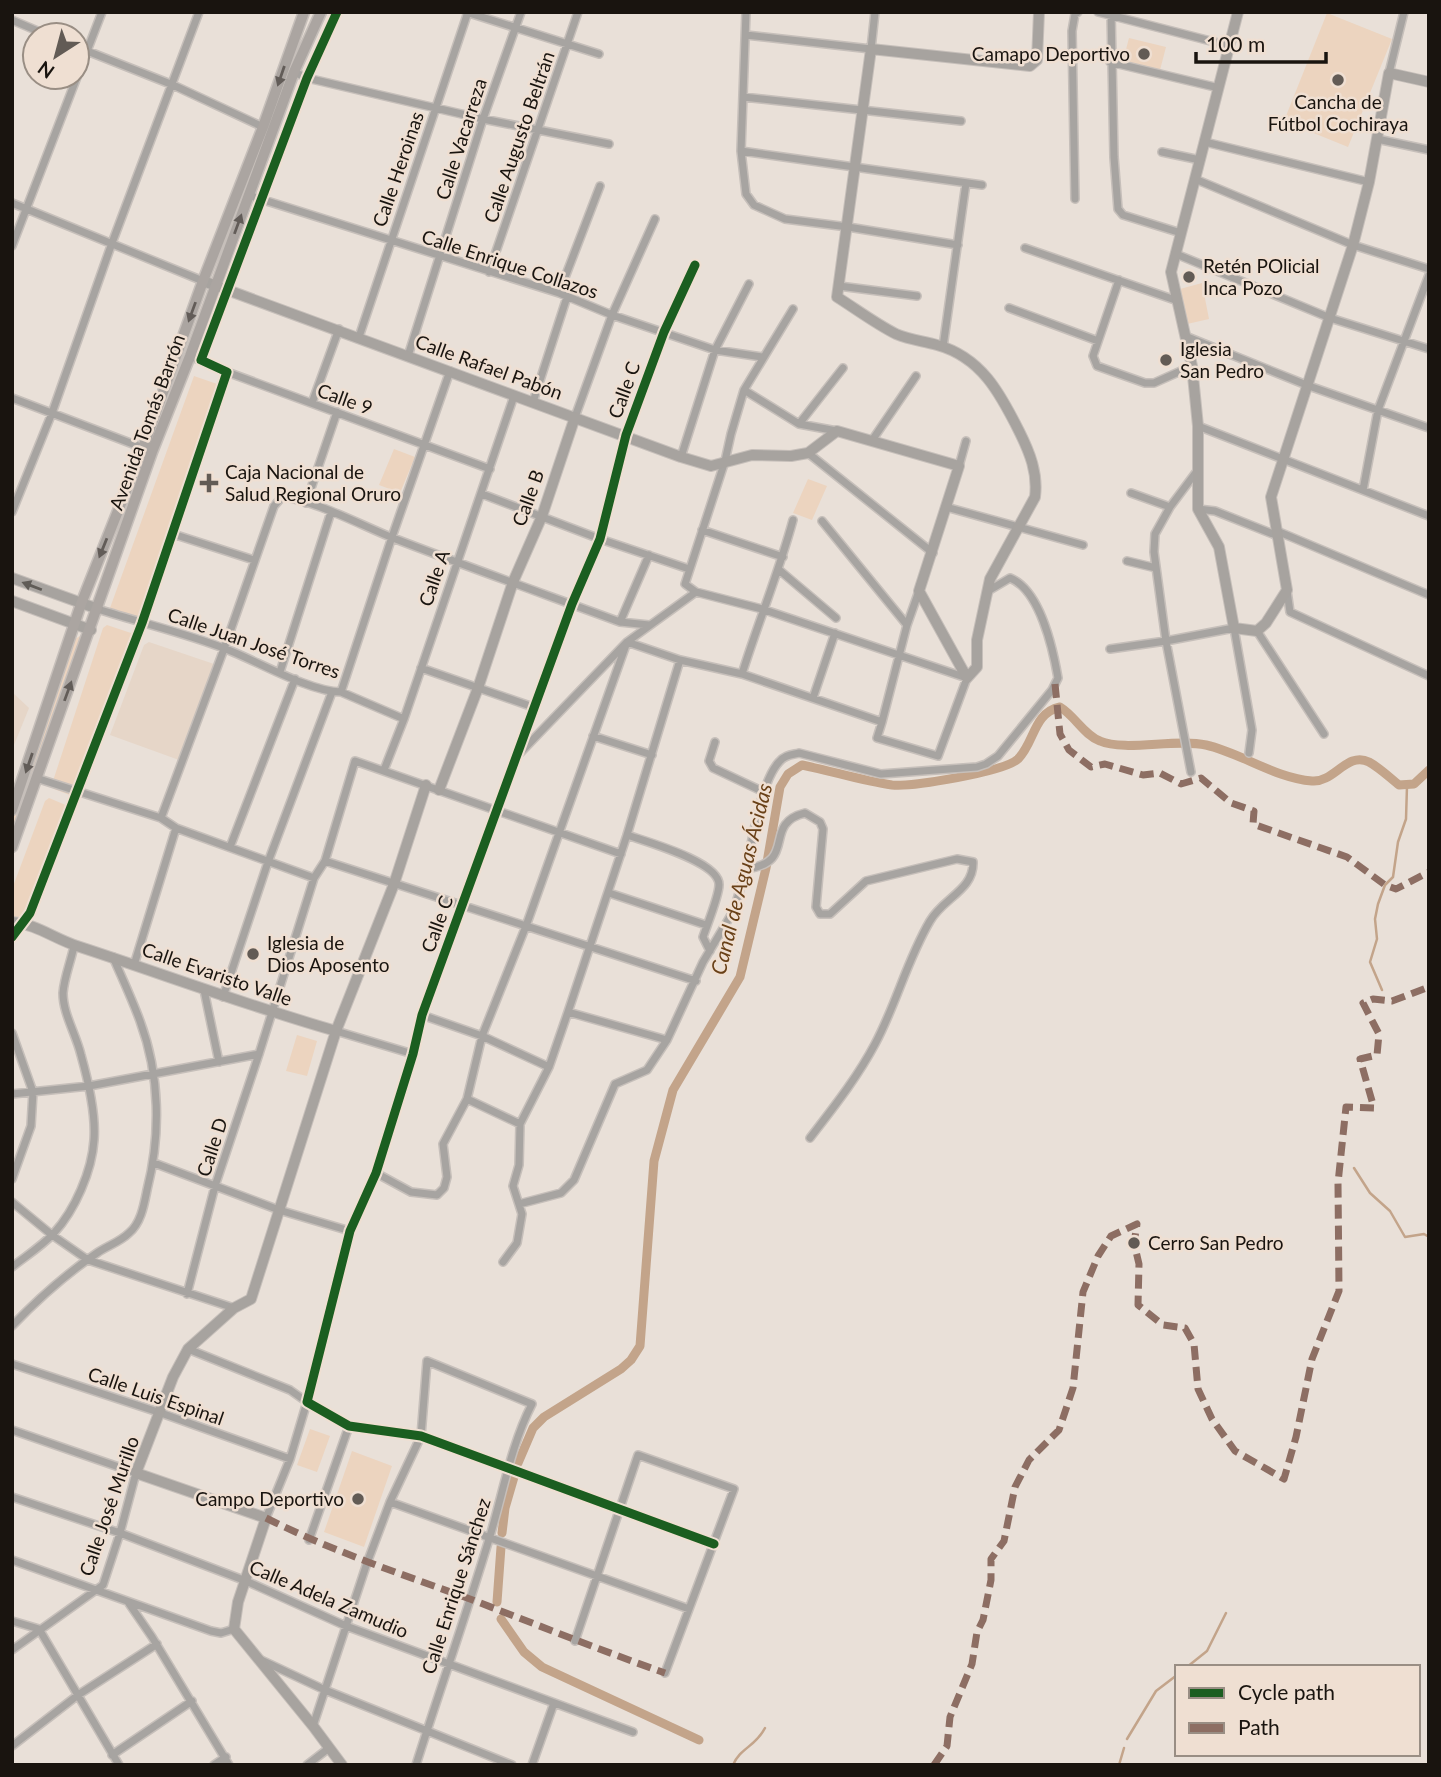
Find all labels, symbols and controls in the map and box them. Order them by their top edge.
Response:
north arrow [21,21,91,91]
scale bar [1196,21,1326,65]
text: 100 m [1206,31,1265,56]
place label: Camapo Deportivo [972,42,1130,65]
marker: Camapo Deportivo [1136,46,1152,62]
street label: Calle Augusto Beltrán [478,48,559,226]
text: N [33,57,58,84]
one-way arrow [275,66,286,87]
marker: Cancha de Fútbol Cochiraya [1330,72,1346,88]
street label: Calle Vacarreza [430,75,491,202]
place label: Cancha de Fútbol Cochiraya [1268,90,1408,135]
street label: Calle Heroinas [367,108,428,229]
one-way arrow [232,214,243,235]
street label: Calle Enrique Collazos [419,224,601,303]
place label: Retén POlicial Inca Pozo [1203,254,1320,299]
marker: Retén POlicial Inca Pozo [1181,269,1197,285]
one-way arrow [186,302,197,323]
street label: Calle Rafael Pabón [412,329,566,404]
street label: Avenida Tomás Barrón [104,331,189,513]
place label: Iglesia San Pedro [1180,337,1264,382]
marker: Iglesia San Pedro [1158,352,1174,368]
street label: Calle C [603,358,644,421]
street label: Calle 9 [314,378,376,419]
place label: Caja Nacional de Salud Regional Oruro [225,460,401,505]
street label: Calle B [507,467,548,529]
marker: Caja Nacional de Salud Regional Oruro [199,473,219,493]
one-way arrow [98,538,109,559]
street label: Calle A [413,546,454,609]
one-way arrow [22,580,43,591]
street label: Calle Juan José Torres [165,602,343,683]
one-way arrow [63,681,74,702]
one-way arrow [23,753,34,774]
water label: Canal de Aguas Ácidas [705,780,776,977]
street label: Calle C [416,892,457,955]
place label: Iglesia de Dios Aposento [267,931,390,976]
street label: Calle Evaristo Valle [139,937,295,1010]
marker: Iglesia de Dios Aposento [245,946,261,962]
street label: Calle D [191,1115,232,1179]
place label: Cerro San Pedro [1148,1231,1284,1254]
marker: Cerro San Pedro [1126,1235,1142,1251]
street label: Calle Luis Espinal [85,1361,227,1430]
street label: Calle José Murillo [74,1433,143,1579]
place label: Campo Deportivo [195,1487,344,1510]
marker: Campo Deportivo [350,1491,366,1507]
street label: Calle Enrique Sánchez [416,1495,495,1677]
street label: Calle Adela Zamudio [246,1555,412,1642]
legend [1175,1665,1420,1756]
text: Cycle path [1238,1679,1335,1704]
text: Path [1238,1714,1280,1739]

